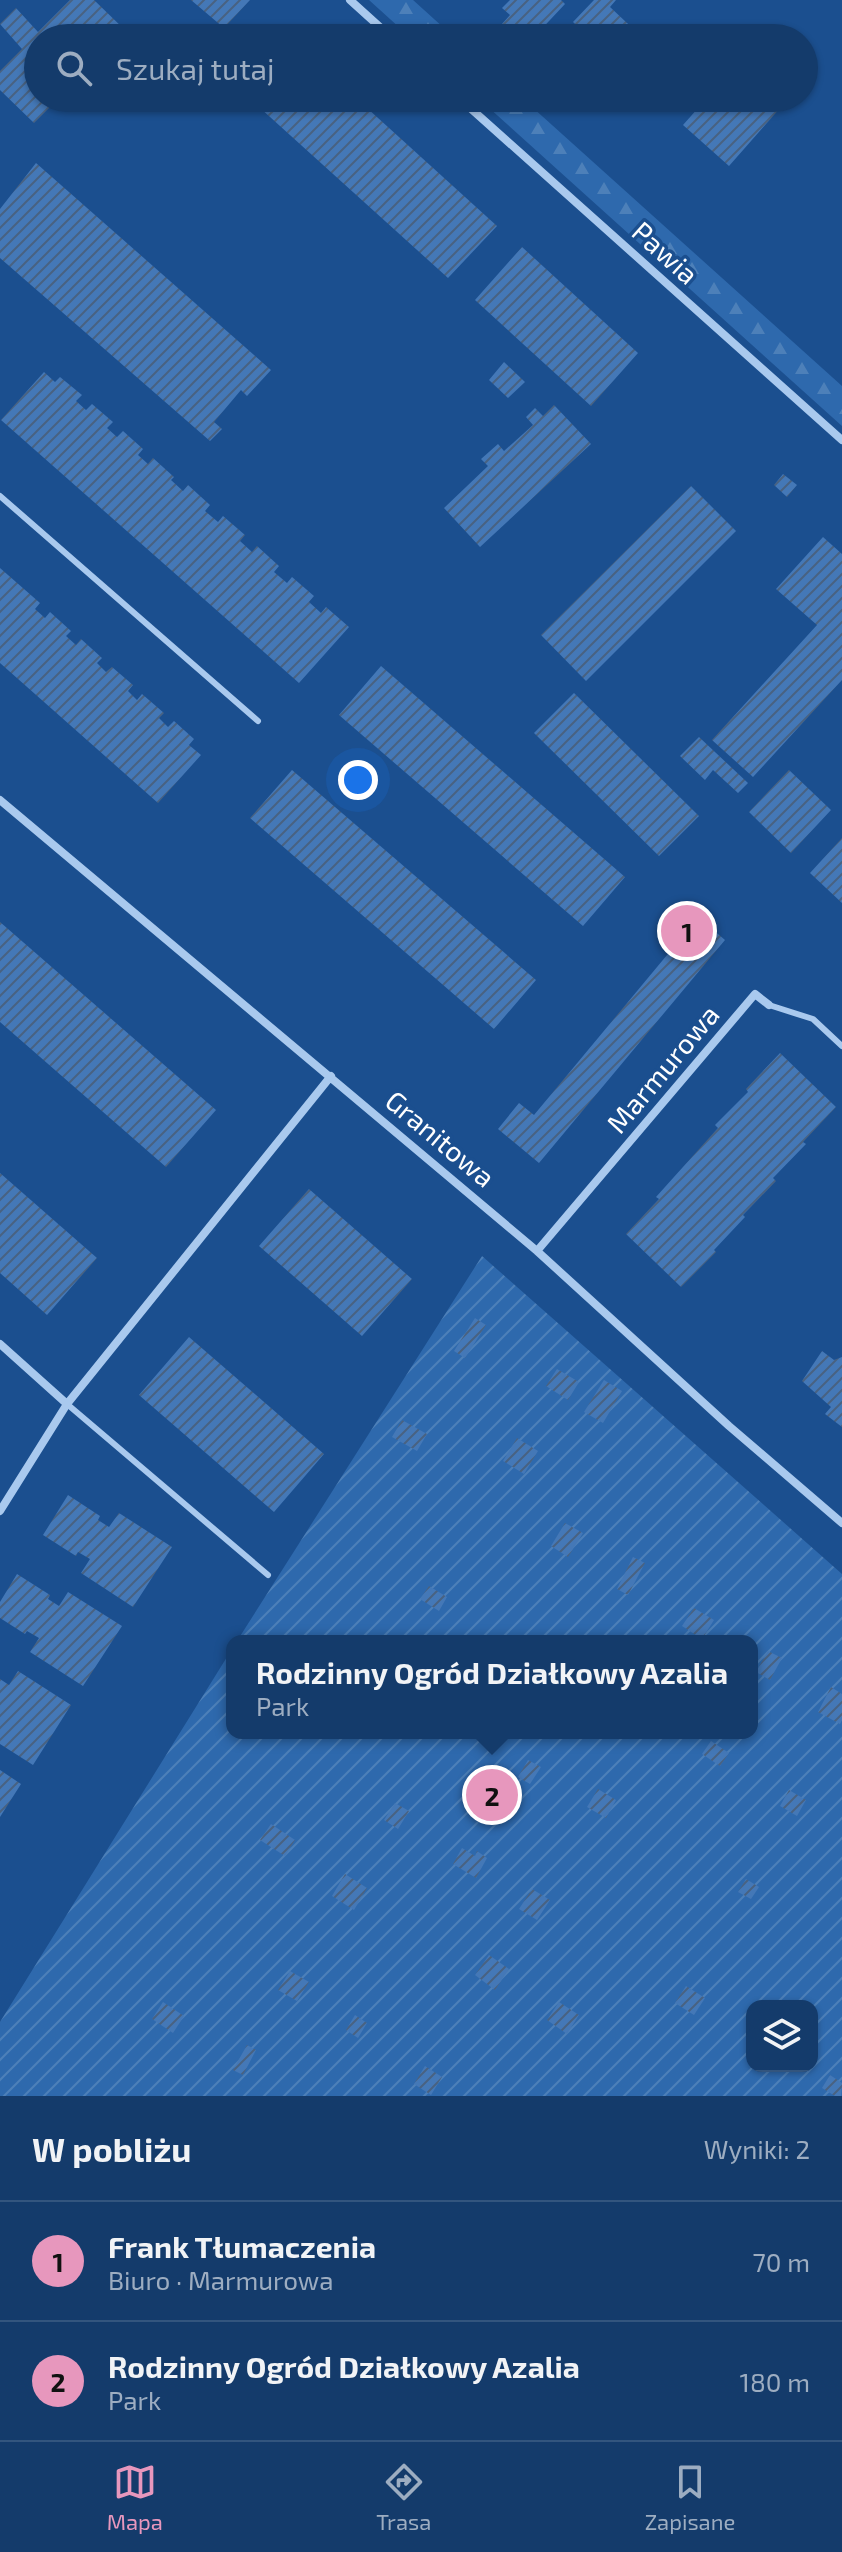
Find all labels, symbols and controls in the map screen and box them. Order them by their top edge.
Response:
search box [24,24,818,112]
icon: search [52,46,96,90]
text: Szukaj tutaj [116,50,275,86]
street label: Pawia [626,214,706,291]
your location [338,760,378,800]
pin: 1 [661,901,713,961]
street label: Marmurowa [599,997,726,1139]
street label: Granitowa [379,1083,502,1194]
popup [226,1635,758,1739]
text: Rodzinny Ogród Działkowy Azalia [256,1654,728,1690]
text: Park [256,1690,309,1721]
pin: 2 [466,1765,518,1825]
map controls [746,2000,818,2072]
button: layers [746,2000,818,2072]
text: W pobliżu [32,2128,192,2169]
text: Wyniki: 2 [704,2133,810,2164]
text: Frank Tłumaczenia [108,2228,376,2264]
text: 1 [52,2246,64,2277]
text: 70 m [752,2246,810,2277]
text: Biuro · Marmurowa [108,2264,333,2295]
text: Rodzinny Ogród Działkowy Azalia [108,2348,580,2384]
text: 2 [50,2366,66,2397]
text: 180 m [740,2366,810,2397]
text: Park [108,2384,161,2415]
tab: Mapa [107,2460,163,2534]
tab: Trasa [376,2460,431,2534]
tab: Zapisane [645,2460,735,2534]

